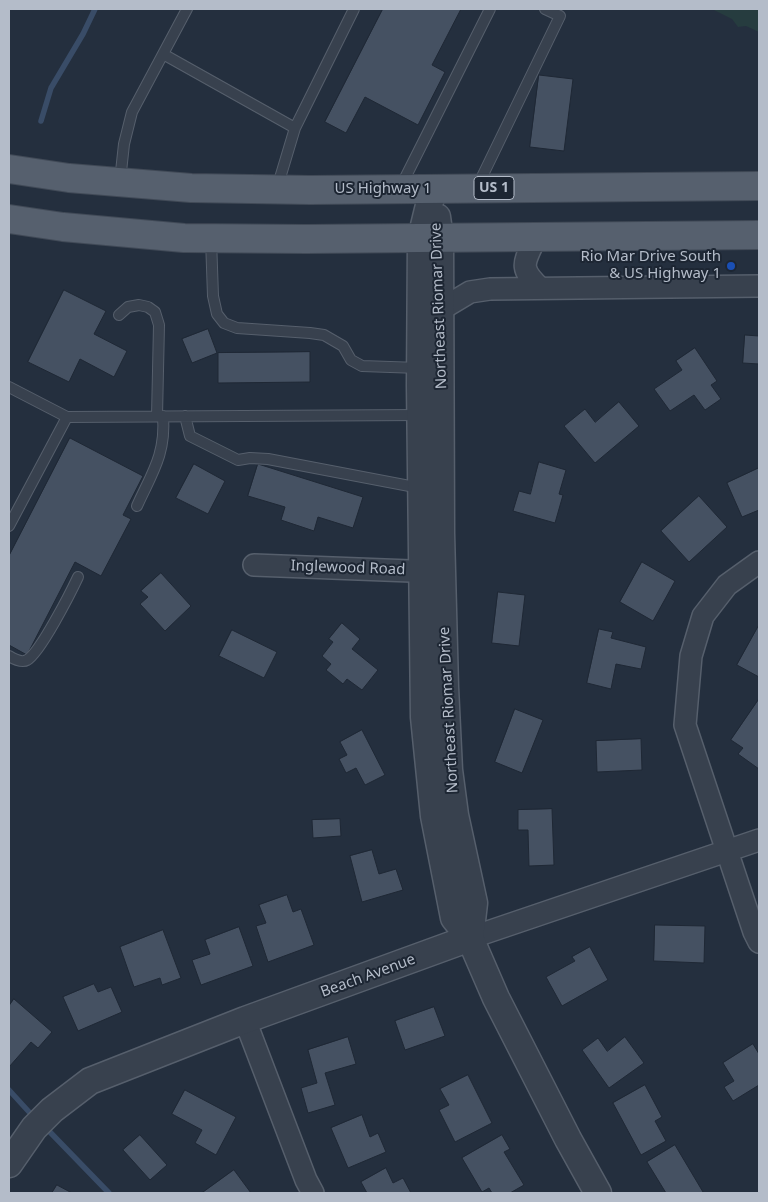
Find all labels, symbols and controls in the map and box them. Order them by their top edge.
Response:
road number: US 1 [474,177,514,200]
street label: US Highway 1 [335,180,431,198]
street label: Northeast Riomar Drive [427,222,451,390]
place label: Rio Mar Drive South & US Highway 1 [580,248,721,283]
marker: Rio Mar Drive South & US Highway 1 [725,260,737,272]
street label: Inglewood Road [290,557,406,579]
street label: Northeast Riomar Drive [436,626,462,794]
street label: Beach Avenue [318,950,418,1002]

